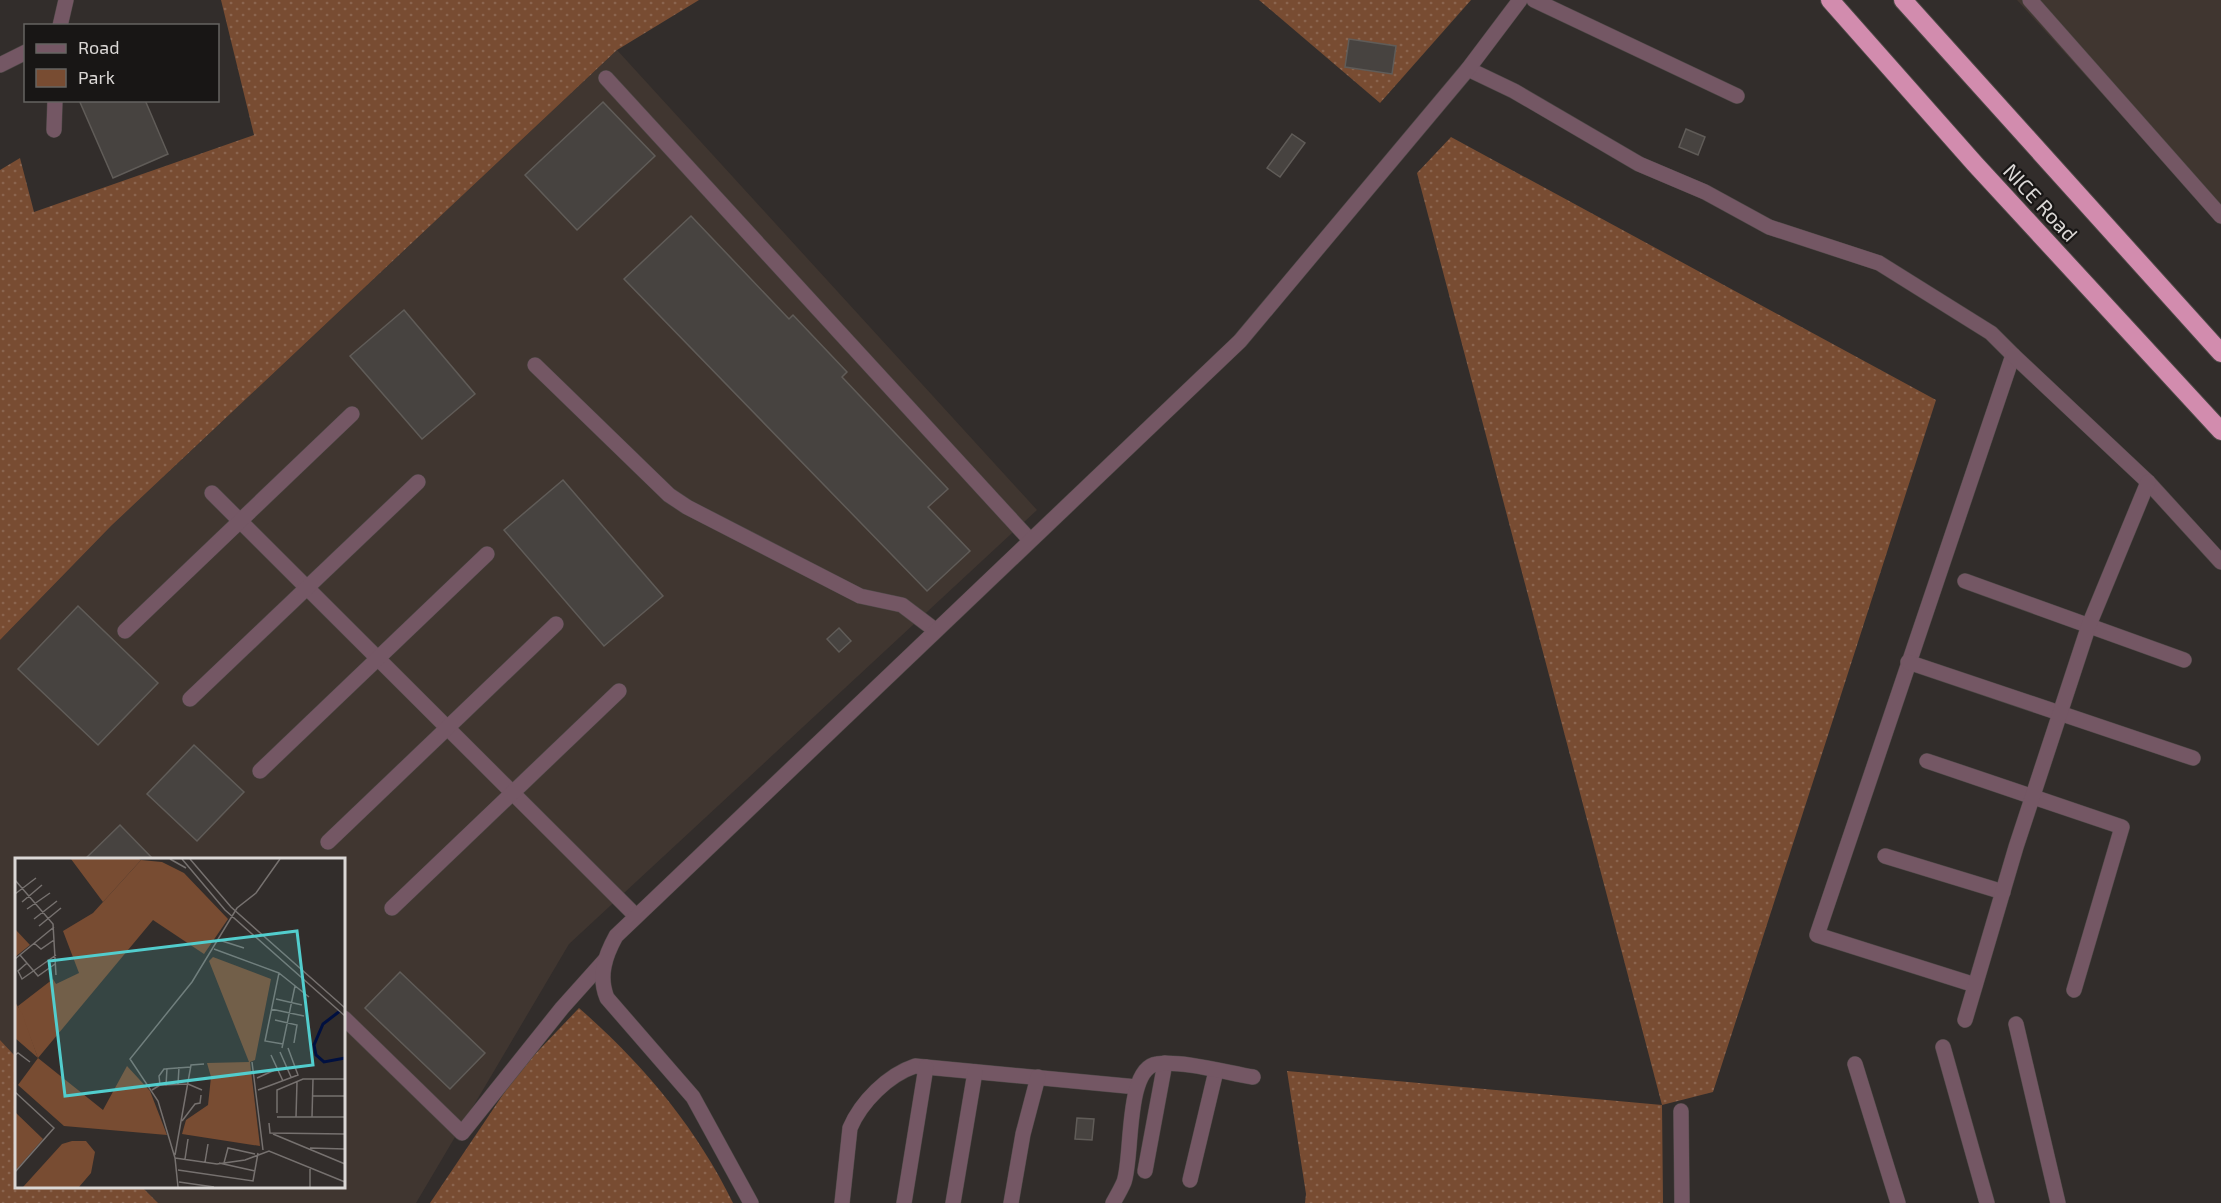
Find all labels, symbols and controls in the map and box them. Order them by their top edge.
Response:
legend [24,24,219,102]
text: Road [78,36,119,58]
text: Park [78,66,115,88]
street label: NICE Road [1999,158,2083,246]
inset map [15,858,345,1188]

